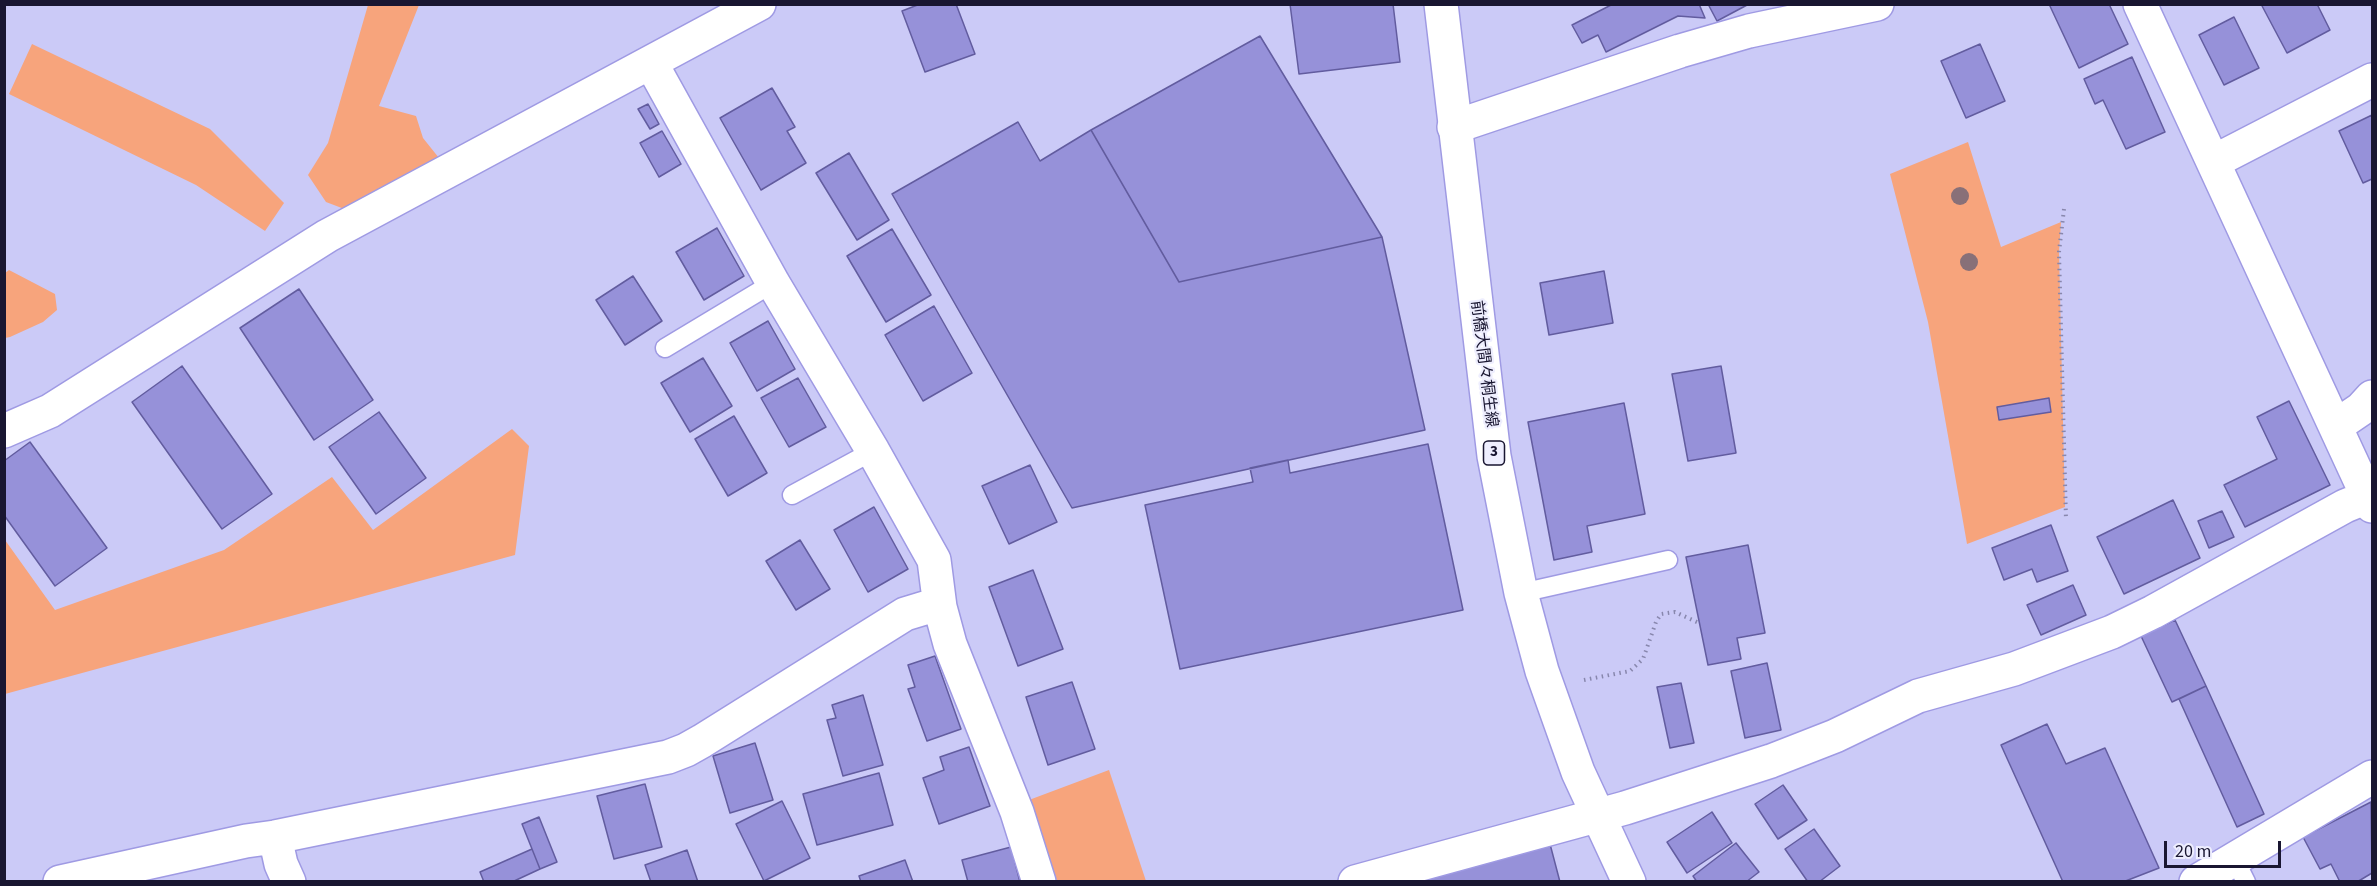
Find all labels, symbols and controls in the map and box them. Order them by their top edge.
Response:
street label: 前橋大間々桐生線 [1466,299,1500,429]
road number: 3 [1484,441,1504,465]
scale bar [2167,829,2284,867]
text: 20 m [2175,839,2211,864]

